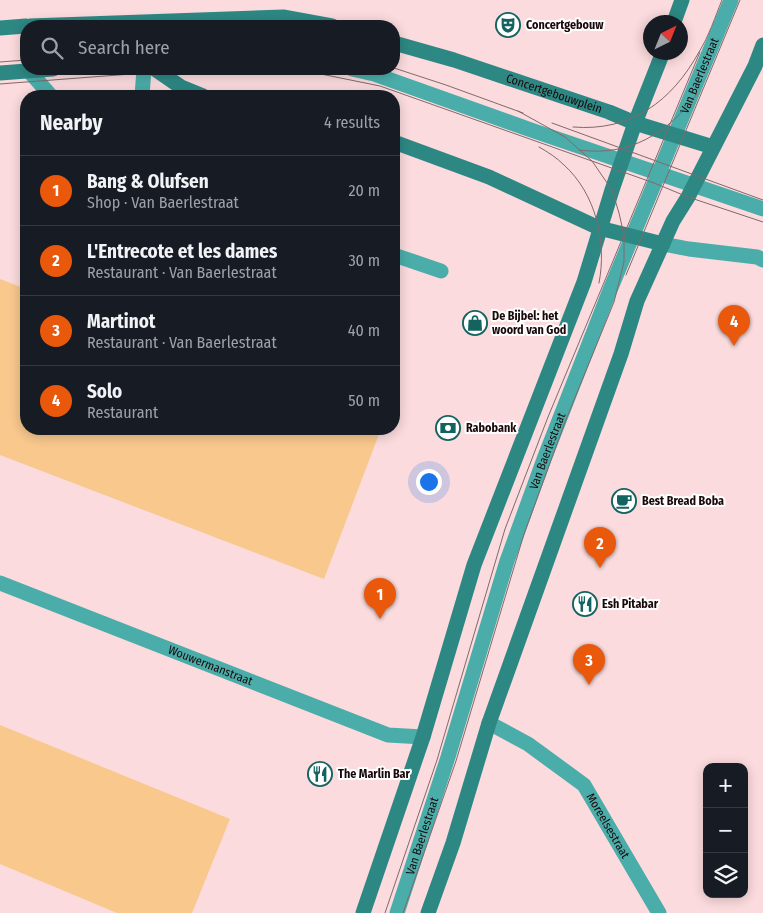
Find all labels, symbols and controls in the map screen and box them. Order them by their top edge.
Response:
theatre icon: Concertgebouw [495,12,521,38]
north arrow [643,15,688,60]
place label: Concertgebouw [526,18,604,32]
search box [20,20,400,75]
icon: search [38,34,66,62]
text: Search here [78,36,170,59]
street label: Van Baerlestraat [677,36,721,116]
street label: Concertgebouwplein [504,71,604,116]
text: Nearby [40,110,102,136]
text: 4 results [324,113,380,132]
text: Bang & Olufsen [87,170,209,193]
text: 1 [53,181,59,200]
text: 20 m [349,181,380,200]
text: Shop · Van Baerlestraat [87,193,239,212]
text: L'Entrecote et les dames [87,240,277,263]
text: 2 [52,251,60,270]
text: 30 m [348,251,380,270]
text: Restaurant · Van Baerlestraat [87,263,277,282]
pin: 4 [718,305,750,346]
place label: De Bijbel: het woord van God [492,309,566,337]
text: Martinot [87,310,155,333]
shop icon: De Bijbel: het woord van God [462,310,488,336]
text: 3 [52,321,60,340]
text: 40 m [348,321,380,340]
text: Restaurant · Van Baerlestraat [87,333,277,352]
text: Solo [87,380,122,403]
text: 4 [52,391,60,410]
text: 50 m [348,391,380,410]
text: Restaurant [87,403,158,422]
street label: Van Baerlestraat [527,411,568,491]
bank icon: Rabobank [435,415,461,441]
place label: Rabobank [466,421,517,435]
your location [416,469,442,495]
cafe icon: Best Bread Boba [611,488,637,514]
place label: Best Bread Boba [642,494,724,508]
pin: 2 [584,527,616,568]
pin: 1 [364,578,396,619]
restaurant icon: Esh Pitabar [572,591,598,617]
place label: Esh Pitabar [602,597,659,611]
street label: Wouwermanstraat [166,643,255,688]
pin: 3 [573,644,605,685]
restaurant icon: The Marlin Bar [307,761,333,787]
map controls [703,763,748,898]
button: + [703,763,748,808]
place label: The Marlin Bar [338,767,411,781]
street label: Moreelsestraat [583,791,633,861]
street label: Van Baerlestraat [403,795,441,877]
button: − [703,808,748,853]
button: layers [703,853,748,898]

